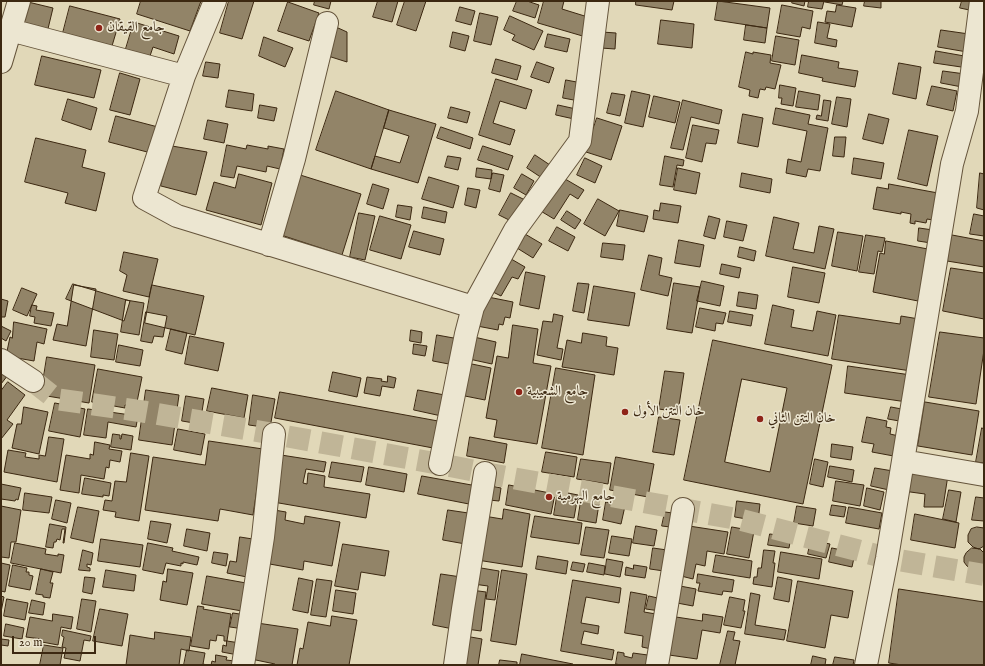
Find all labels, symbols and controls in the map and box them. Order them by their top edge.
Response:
place label: جامع القيقان [107,20,165,36]
marker: جامع القيقان [94,23,104,33]
place label: جامع الشعيبية [527,384,588,400]
marker: جامع الشعيبية [514,387,524,397]
place label: خان التتن الأول [633,404,704,420]
marker: خان التتن الأول [620,407,630,417]
place label: خان التتن الثاني [768,411,836,427]
marker: خان التتن الثاني [755,414,765,424]
place label: جامع البهرمية [557,489,615,505]
marker: جامع البهرمية [544,492,554,502]
scale bar [14,628,98,654]
text: 20 m [19,635,42,650]

